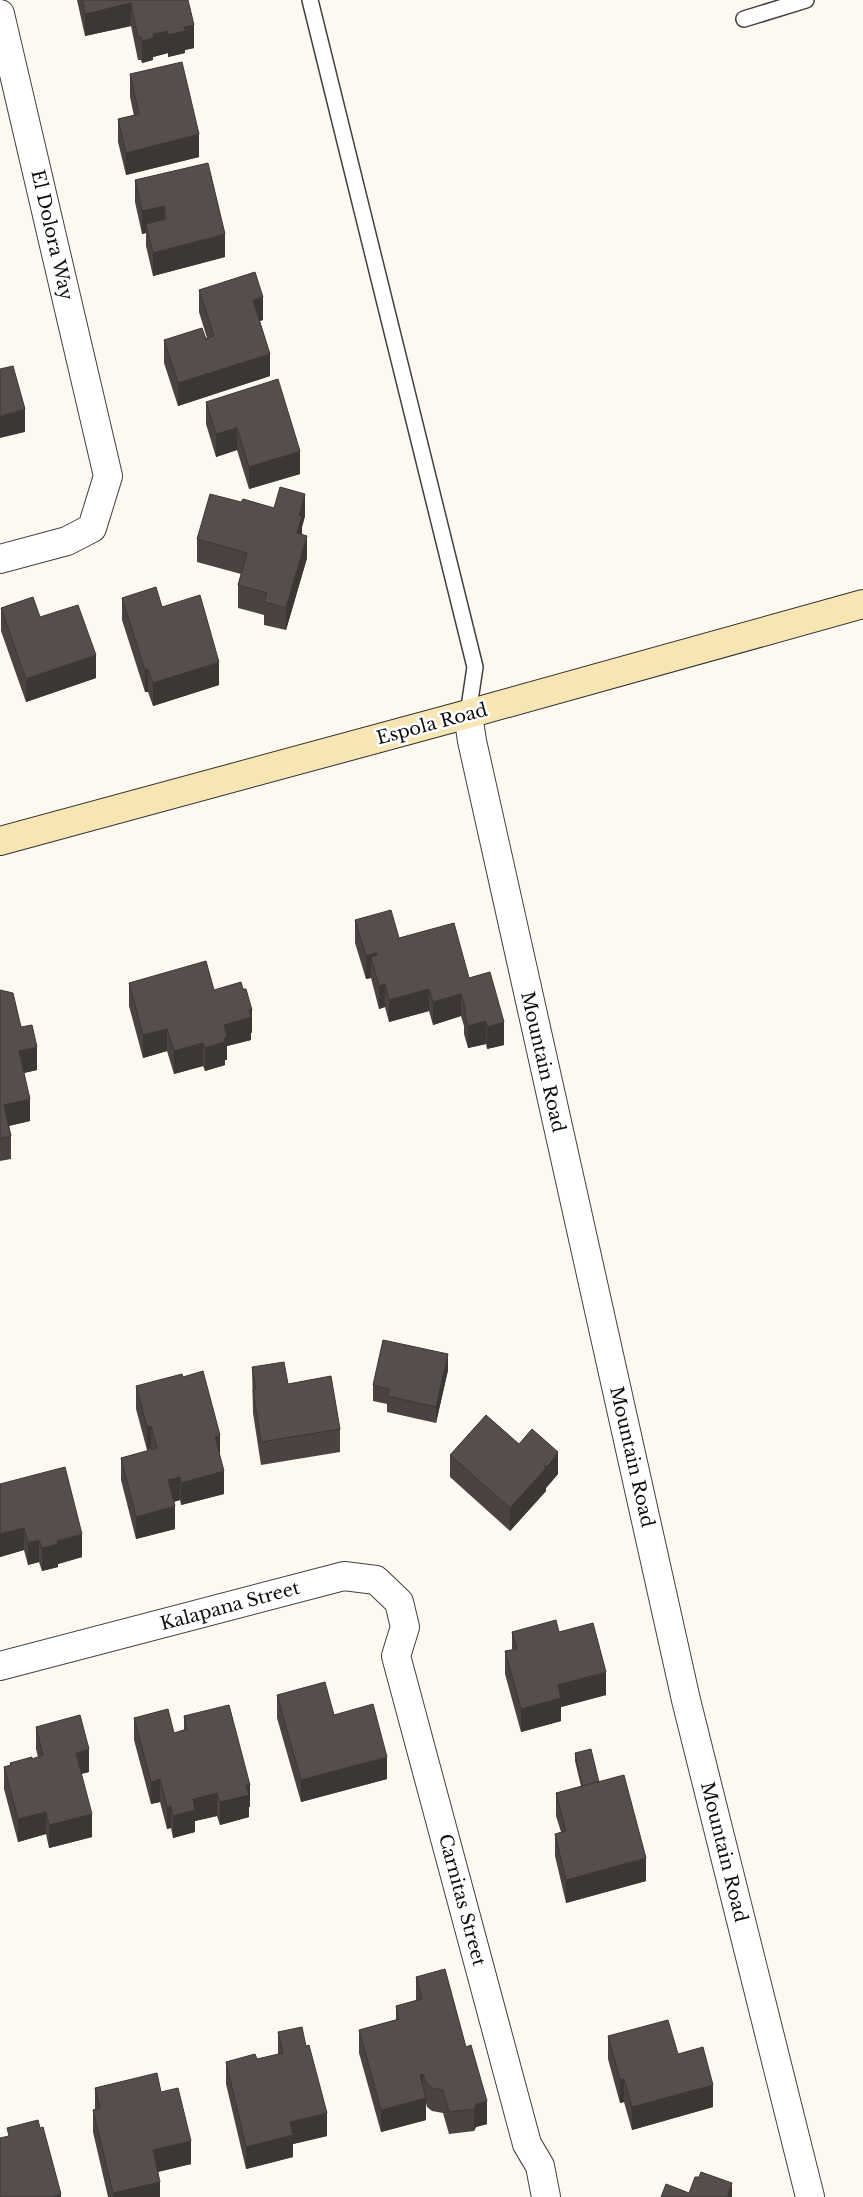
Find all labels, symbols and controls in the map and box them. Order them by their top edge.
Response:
street label: El Dolora Way [26,168,78,303]
street label: Espola Road [374,699,490,749]
street label: Mountain Road [516,989,570,1135]
street label: Mountain Road [605,1384,659,1530]
street label: Kalapana Street [158,1577,302,1635]
street label: Mountain Road [696,1780,752,1924]
street label: Carnitas Street [434,1832,490,1969]

